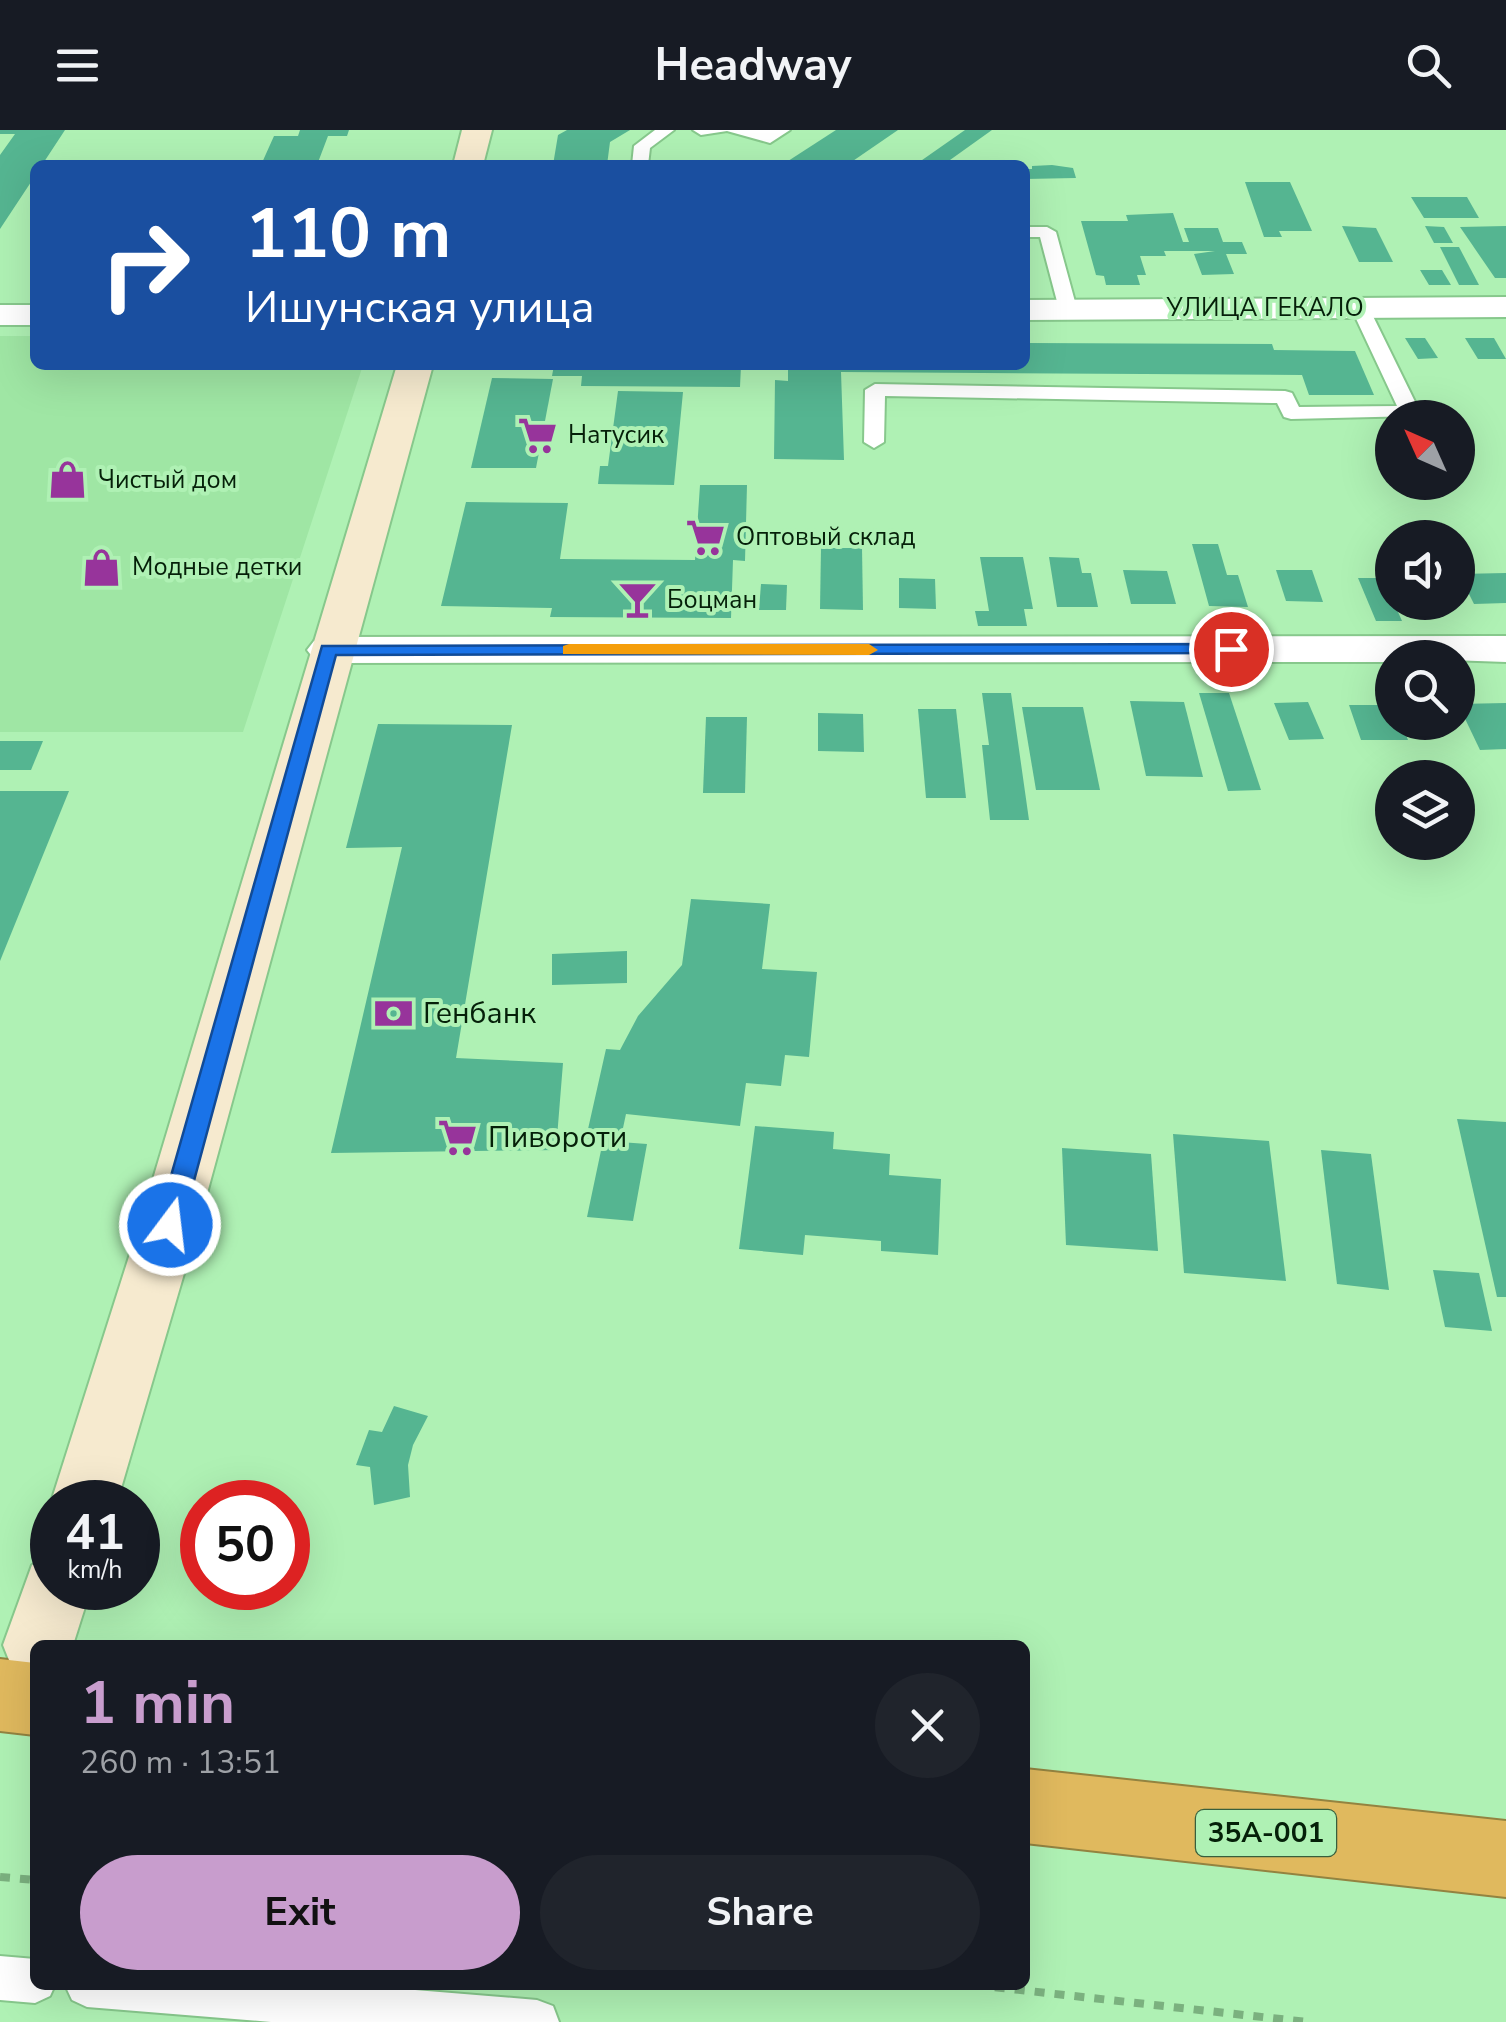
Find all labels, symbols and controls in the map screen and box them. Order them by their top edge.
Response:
text: Headway [655,35,851,96]
icon: menu [50,38,105,93]
icon: search [1401,38,1456,93]
text: 110 m [245,186,451,282]
icon: right [80,200,210,330]
text: Ишунская улица [245,277,595,338]
street label: УЛИЦА ГЕКАЛО [1165,291,1364,325]
north arrow [1375,400,1475,500]
map controls [1375,400,1475,860]
supermarket icon: Натусик [517,414,559,456]
place label: Натусик [568,418,665,452]
shop icon: Чистый дом [47,459,89,501]
place label: Чистый дом [98,463,237,497]
supermarket icon: Оптовый склад [685,516,727,558]
place label: Оптовый склад [736,520,916,554]
button: sound [1375,520,1475,620]
shop icon: Модные детки [81,546,123,588]
place label: Модные детки [132,550,302,584]
bar icon: Боцман [616,579,658,621]
place label: Боцман [667,583,757,617]
pin [1189,607,1274,692]
icon: arrive [1204,622,1259,677]
button: search [1375,640,1475,740]
button: layers [1375,760,1475,860]
bank icon: Генбанк [372,992,414,1034]
place label: Генбанк [423,993,536,1034]
supermarket icon: Пивороти [437,1116,479,1158]
place label: Пивороти [488,1117,627,1158]
position arrow [118,1173,222,1277]
speed limit sign: 50 [180,1480,310,1610]
text: 41 [65,1498,125,1567]
text: km/h [67,1553,123,1587]
text: 1 min [80,1662,235,1744]
button: close [875,1673,980,1778]
text: 260 m · 13:51 [80,1741,281,1784]
road number: 35А-001 [1196,1810,1336,1856]
button: Exit [80,1855,520,1970]
button: Share [540,1855,980,1970]

